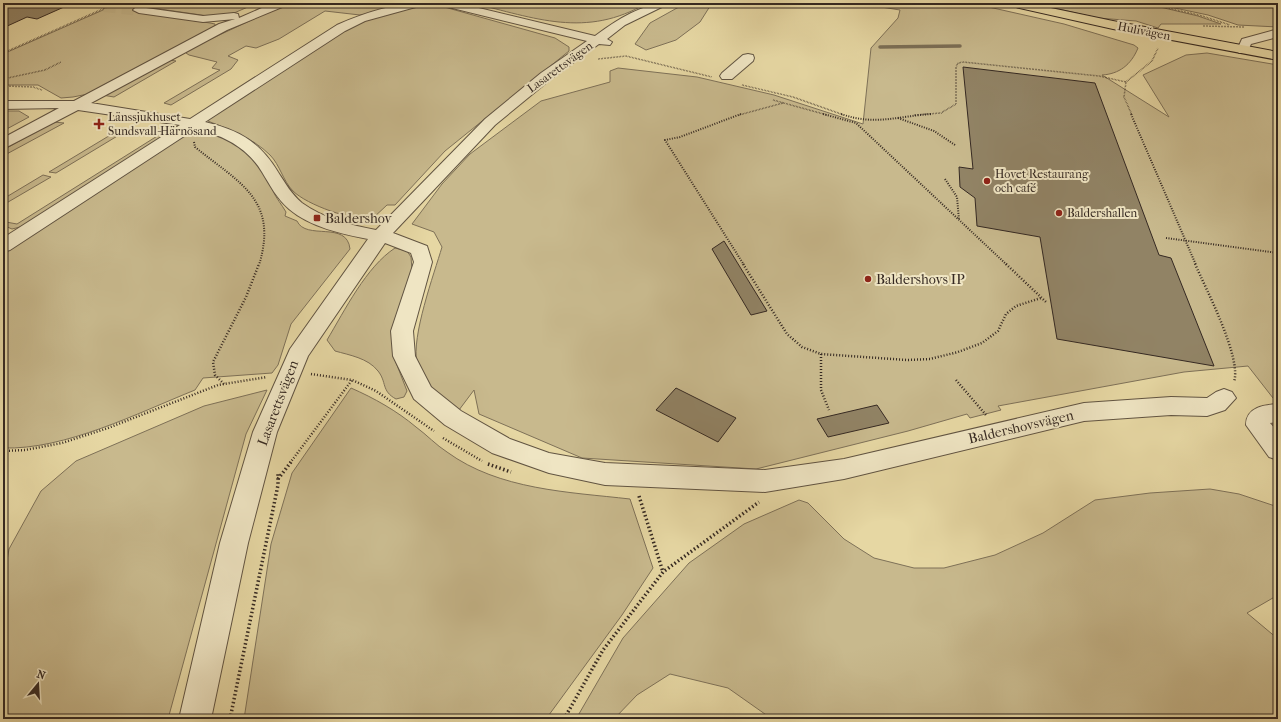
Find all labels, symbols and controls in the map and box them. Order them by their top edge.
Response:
street label: Hulivägen [1116,19,1172,43]
street label: Lasarettsvägen [525,39,595,95]
place label: Länssjukhuset Sundsvall-Härnösand [108,110,217,138]
marker: Länssjukhuset Sundsvall-Härnösand [93,118,105,130]
place label: Hovet Restaurang och café [995,167,1089,195]
marker: Hovet Restaurang och café [982,176,992,186]
place label: Baldershallen [1067,206,1137,220]
marker: Baldershallen [1054,208,1064,218]
place label: Baldershov [325,210,393,227]
marker: Baldershov [312,213,322,223]
place label: Baldershovs IP [876,271,965,288]
marker: Baldershovs IP [863,274,873,284]
street label: Lasarettsvägen [254,358,302,448]
street label: Baldershovsvägen [967,407,1075,447]
north arrow [18,664,58,704]
text: N [35,667,48,683]

